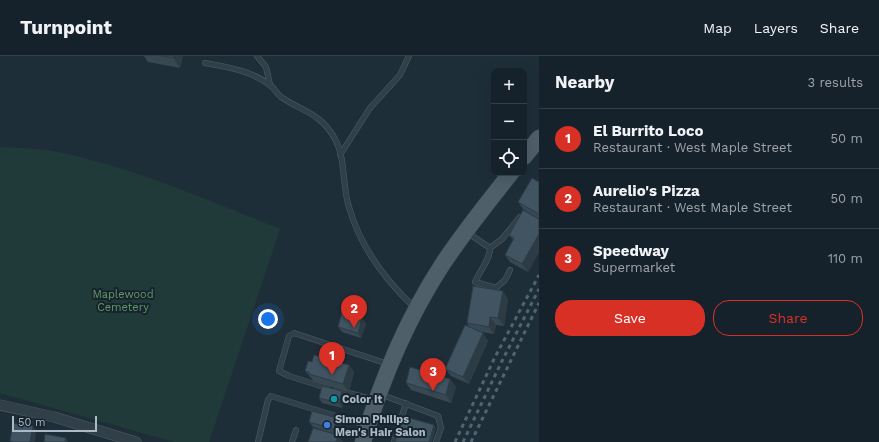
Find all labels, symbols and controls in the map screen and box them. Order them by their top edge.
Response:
text: Turnpoint [20,16,112,39]
text: Map [703,20,732,36]
text: Layers [754,20,798,36]
text: Share [820,20,859,36]
map controls [491,68,527,176]
button: + [491,68,527,104]
text: Nearby [555,72,614,92]
text: 3 results [808,75,863,90]
button: − [491,104,527,140]
text: El Burrito Loco [593,122,704,140]
text: 1 [565,131,571,146]
text: 50 m [831,131,863,146]
button: locate [491,140,527,176]
text: Restaurant · West Maple Street [593,140,792,155]
text: Aurelio's Pizza [593,182,700,200]
text: 2 [564,191,572,206]
text: 50 m [831,191,863,206]
text: Restaurant · West Maple Street [593,200,792,215]
text: Speedway [593,242,669,260]
text: 3 [564,251,572,266]
text: 110 m [828,251,863,266]
text: Supermarket [593,260,675,275]
park label: Maplewood Cemetery [92,288,154,314]
pin: 2 [341,295,367,328]
button: Save [555,300,705,336]
button: Share [713,300,863,336]
your location [258,309,278,329]
pin: 1 [319,342,345,375]
pin: 3 [420,358,446,391]
place label: Color It [342,393,382,406]
marker: Color It [329,394,339,404]
place label: Simon Philips Men's Hair Salon [335,413,426,439]
scale bar [12,414,97,433]
text: 50 m [18,416,45,429]
marker: Simon Philips Men's Hair Salon [322,420,332,430]

